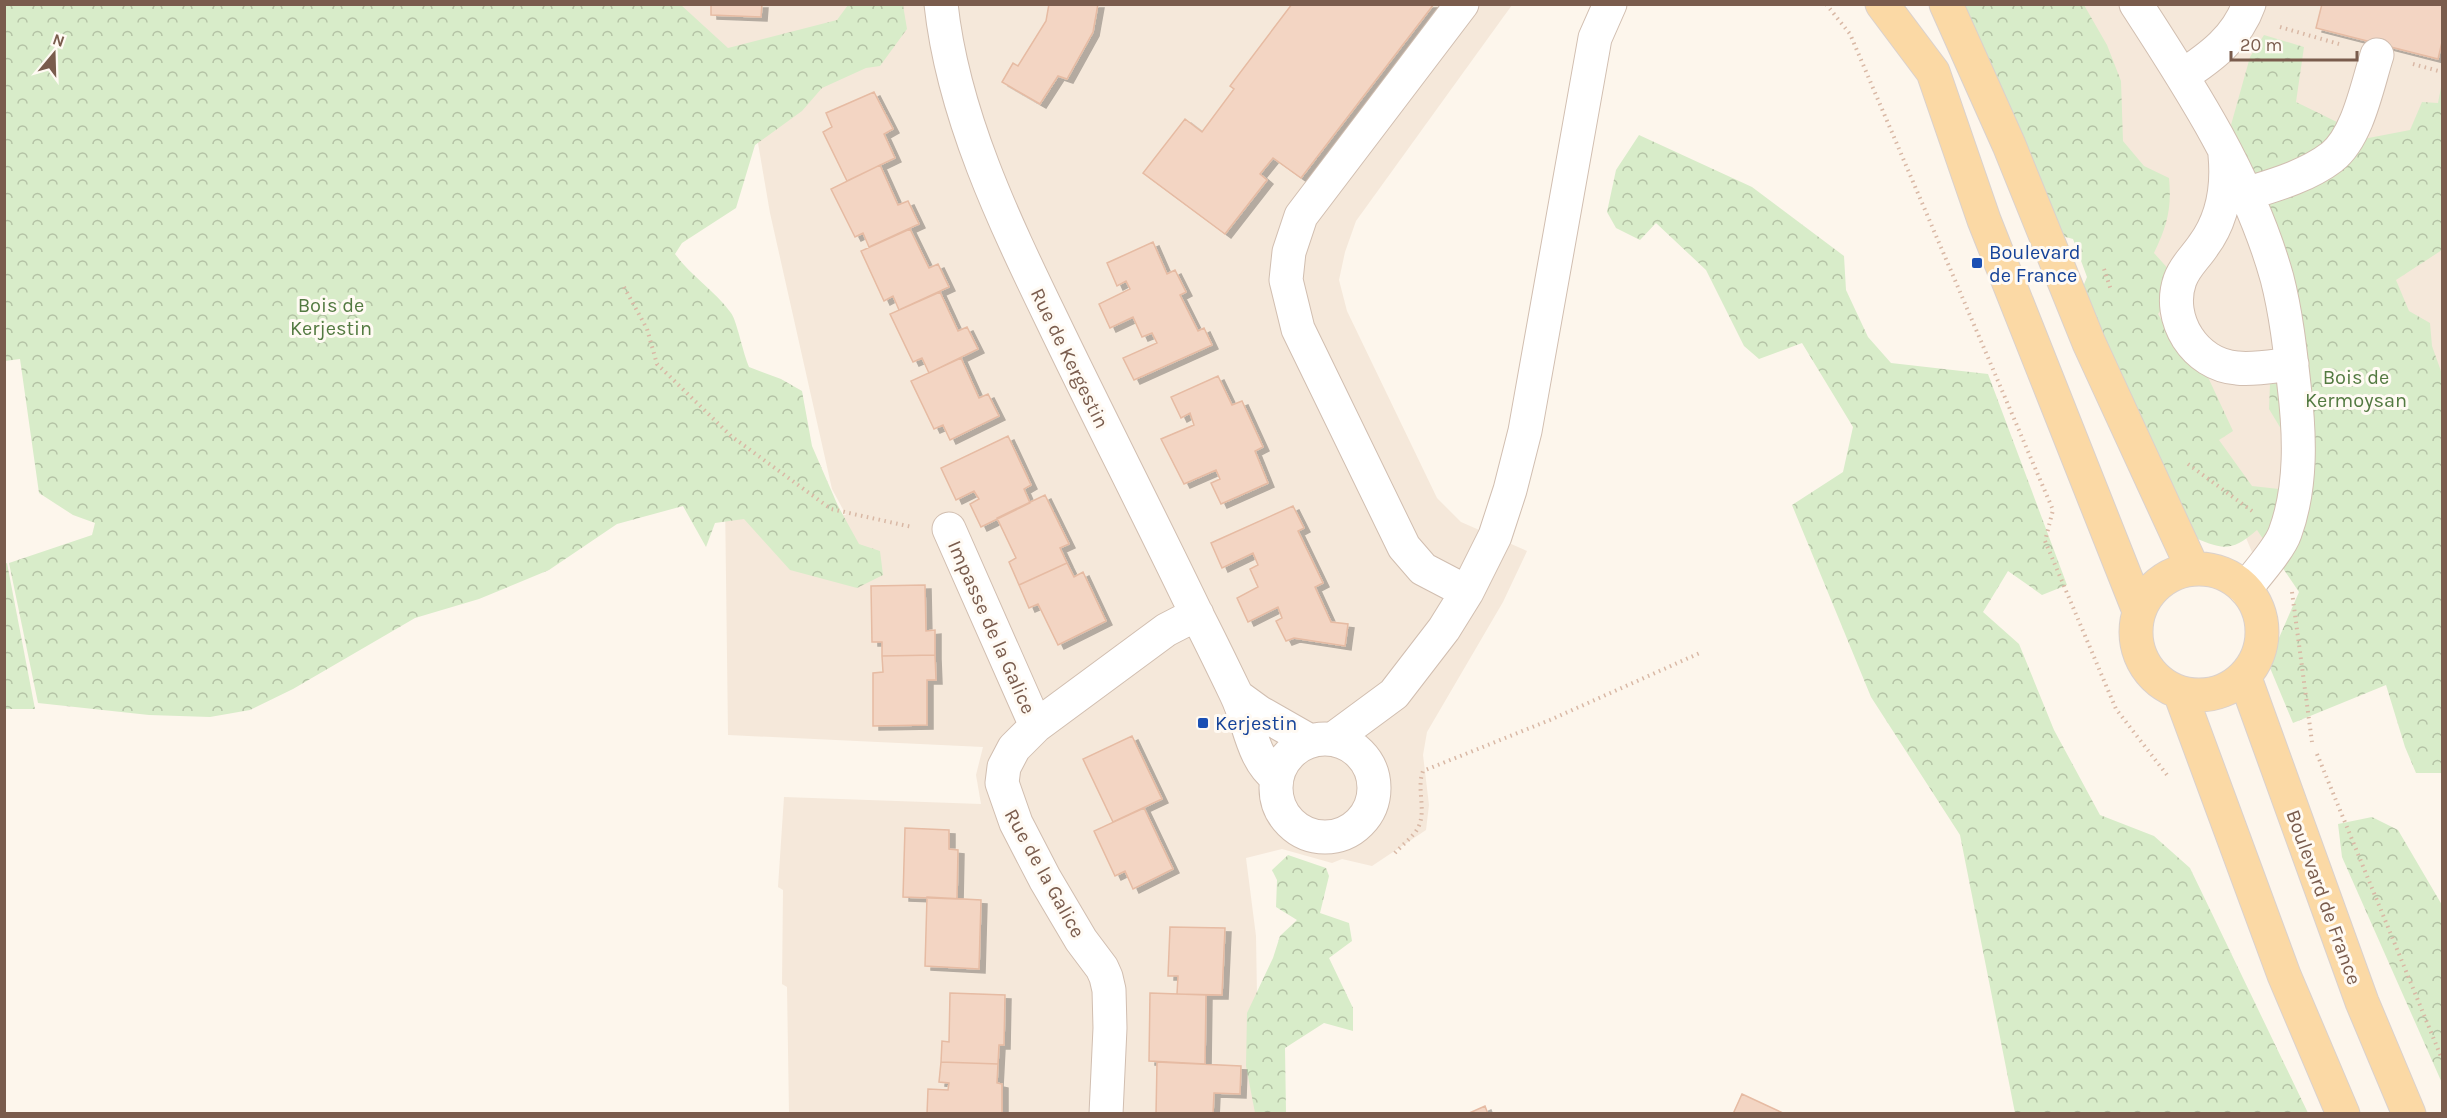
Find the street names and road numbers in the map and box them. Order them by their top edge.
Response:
street label: Rue de Kergestin [1026,284,1113,432]
street label: Impasse de la Galice [943,537,1040,717]
street label: Rue de la Galice [1000,805,1089,942]
street label: Boulevard de France [2281,807,2366,988]

